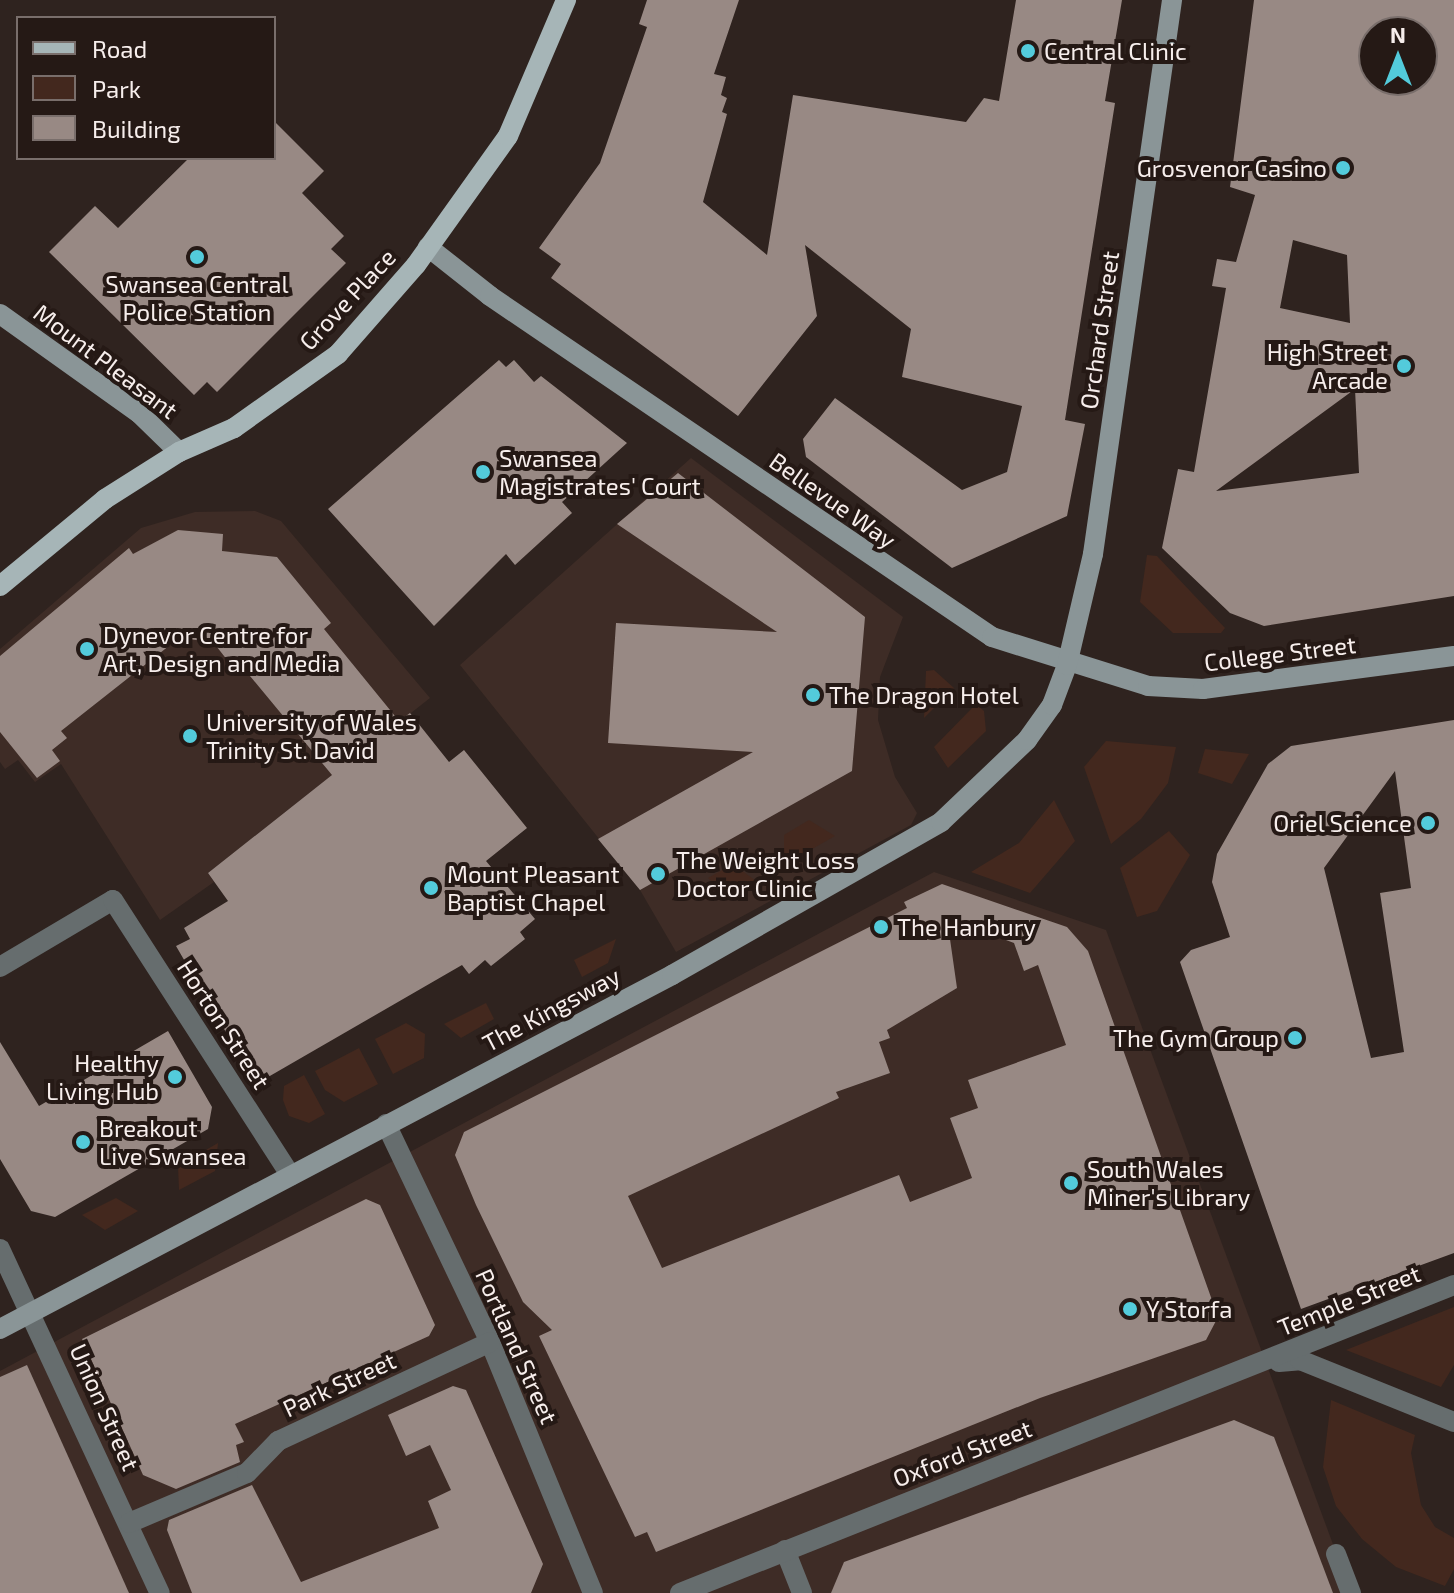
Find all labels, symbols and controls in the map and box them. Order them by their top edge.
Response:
legend [16,16,276,160]
north arrow [1358,16,1438,96]
text: N [1390,21,1406,47]
text: Road [92,34,147,63]
place label: Central Clinic [1044,37,1187,65]
marker: Central Clinic [1019,42,1037,60]
text: Park [92,74,141,103]
text: Building [92,114,181,143]
place label: Grosvenor Casino [1136,154,1327,182]
marker: Grosvenor Casino [1334,159,1352,177]
street label: Grove Place [293,243,401,355]
marker: Swansea Central Police Station [188,248,206,266]
street label: Orchard Street [1074,249,1124,411]
place label: Swansea Central Police Station [105,270,289,326]
street label: Mount Pleasant [28,298,184,424]
place label: High Street Arcade [1267,338,1388,394]
marker: High Street Arcade [1395,357,1413,375]
place label: Swansea Magistrates' Court [499,444,701,500]
street label: Bellevue Way [764,446,902,554]
marker: Swansea Magistrates' Court [474,463,492,481]
place label: Dynevor Centre for Art, Design and Media [103,621,340,677]
street label: College Street [1202,629,1358,677]
marker: Dynevor Centre for Art, Design and Media [78,640,96,658]
place label: The Dragon Hotel [829,681,1019,709]
marker: The Dragon Hotel [804,686,822,704]
place label: University of Wales Trinity St. David [206,708,418,764]
marker: University of Wales Trinity St. David [181,727,199,745]
place label: Oriel Science [1273,809,1412,837]
marker: Oriel Science [1419,814,1437,832]
place label: The Weight Loss Doctor Clinic [676,846,855,902]
place label: Mount Pleasant Baptist Chapel [447,860,620,916]
marker: The Weight Loss Doctor Clinic [647,863,669,885]
marker: Mount Pleasant Baptist Chapel [422,879,440,897]
place label: The Hanbury [897,913,1036,941]
marker: The Hanbury [872,918,890,936]
street label: Horton Street [172,954,276,1094]
street label: The Kingsway [477,961,625,1057]
place label: The Gym Group [1113,1024,1279,1052]
marker: The Gym Group [1286,1029,1304,1047]
place label: Healthy Living Hub [46,1049,159,1105]
marker: Healthy Living Hub [166,1068,184,1086]
place label: Breakout Live Swansea [99,1114,247,1170]
marker: Breakout Live Swansea [74,1133,92,1151]
place label: South Wales Miner's Library [1087,1155,1250,1211]
marker: South Wales Miner's Library [1062,1174,1080,1192]
street label: Temple Street [1274,1258,1424,1342]
street label: Portland Street [470,1264,564,1428]
place label: Y Storfa [1146,1295,1233,1323]
marker: Y Storfa [1121,1300,1139,1318]
street label: Union Street [64,1339,146,1475]
street label: Park Street [278,1345,400,1423]
street label: Oxford Street [888,1413,1036,1493]

